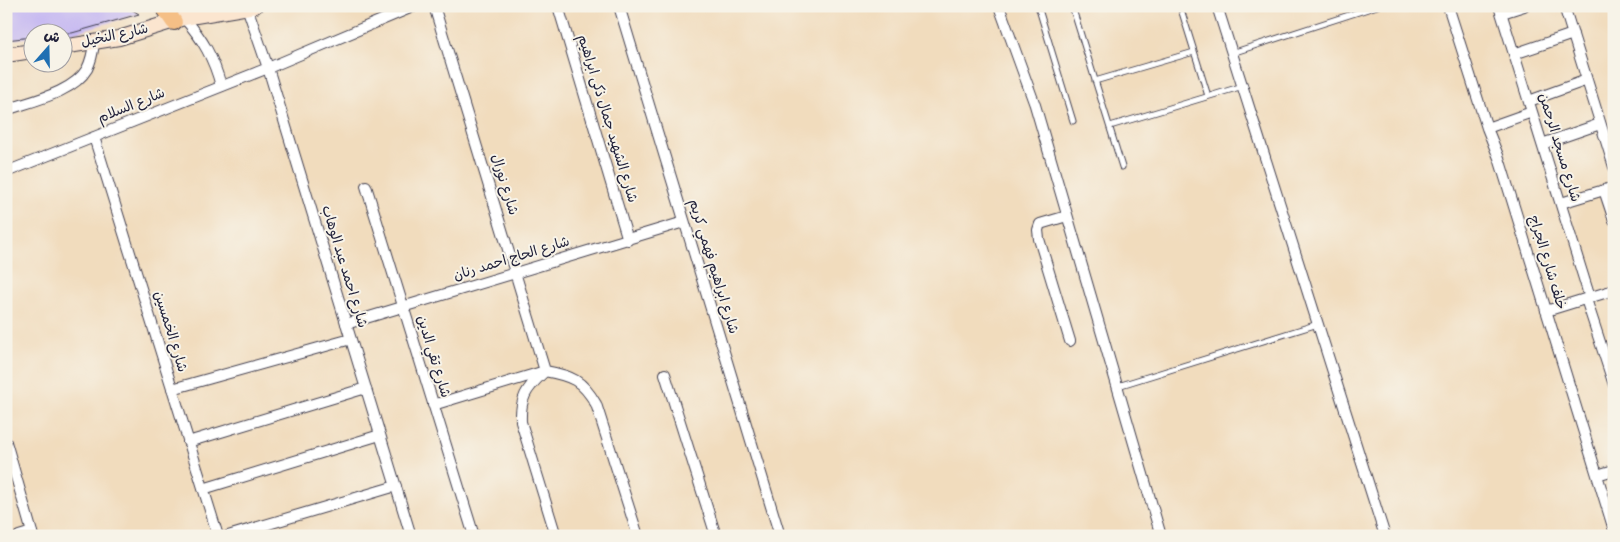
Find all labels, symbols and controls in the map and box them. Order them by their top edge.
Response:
north arrow [22,22,72,72]
street label: شارع النخيل [80,22,150,52]
text: ش [41,28,62,49]
street label: شارع الشهيد جمال ذكى ابراهيم [572,33,640,205]
street label: شارع السلام [96,86,168,128]
street label: شارع مسجد الرحمن [1533,92,1583,204]
street label: شارع نورال [486,152,520,218]
street label: شارع ابراهيم فهمي كريم [681,198,741,337]
street label: شارع احمد عبد الوهاب [316,204,370,330]
street label: خلف شارع الجراج [1524,214,1568,312]
street label: شارع الحاج احمد رنان [452,234,572,286]
street label: شارع الخمسين [149,289,189,375]
street label: شارع تقي الدين [410,314,453,401]

